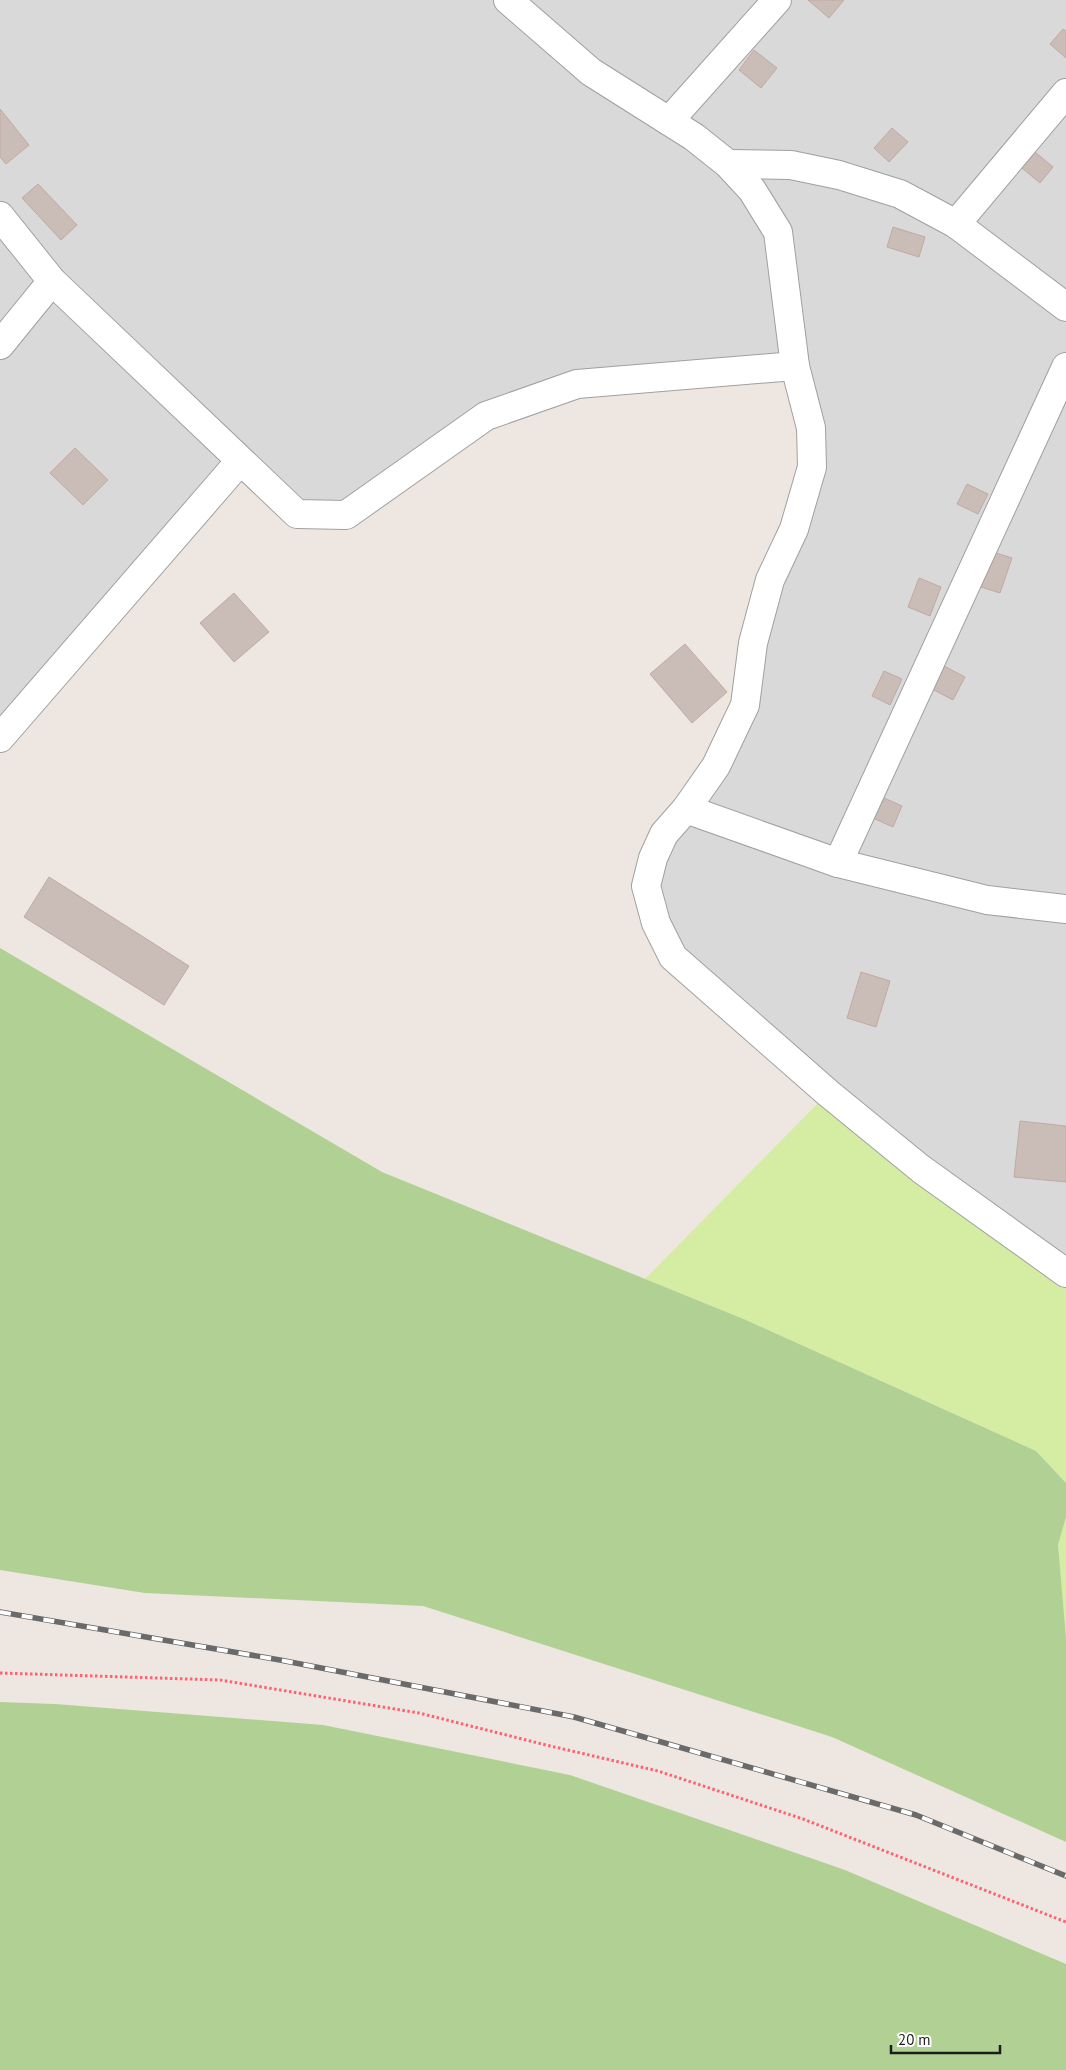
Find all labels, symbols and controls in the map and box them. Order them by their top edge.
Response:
scale bar [891,2022,1000,2054]
text: 20 m [898,2030,931,2049]

